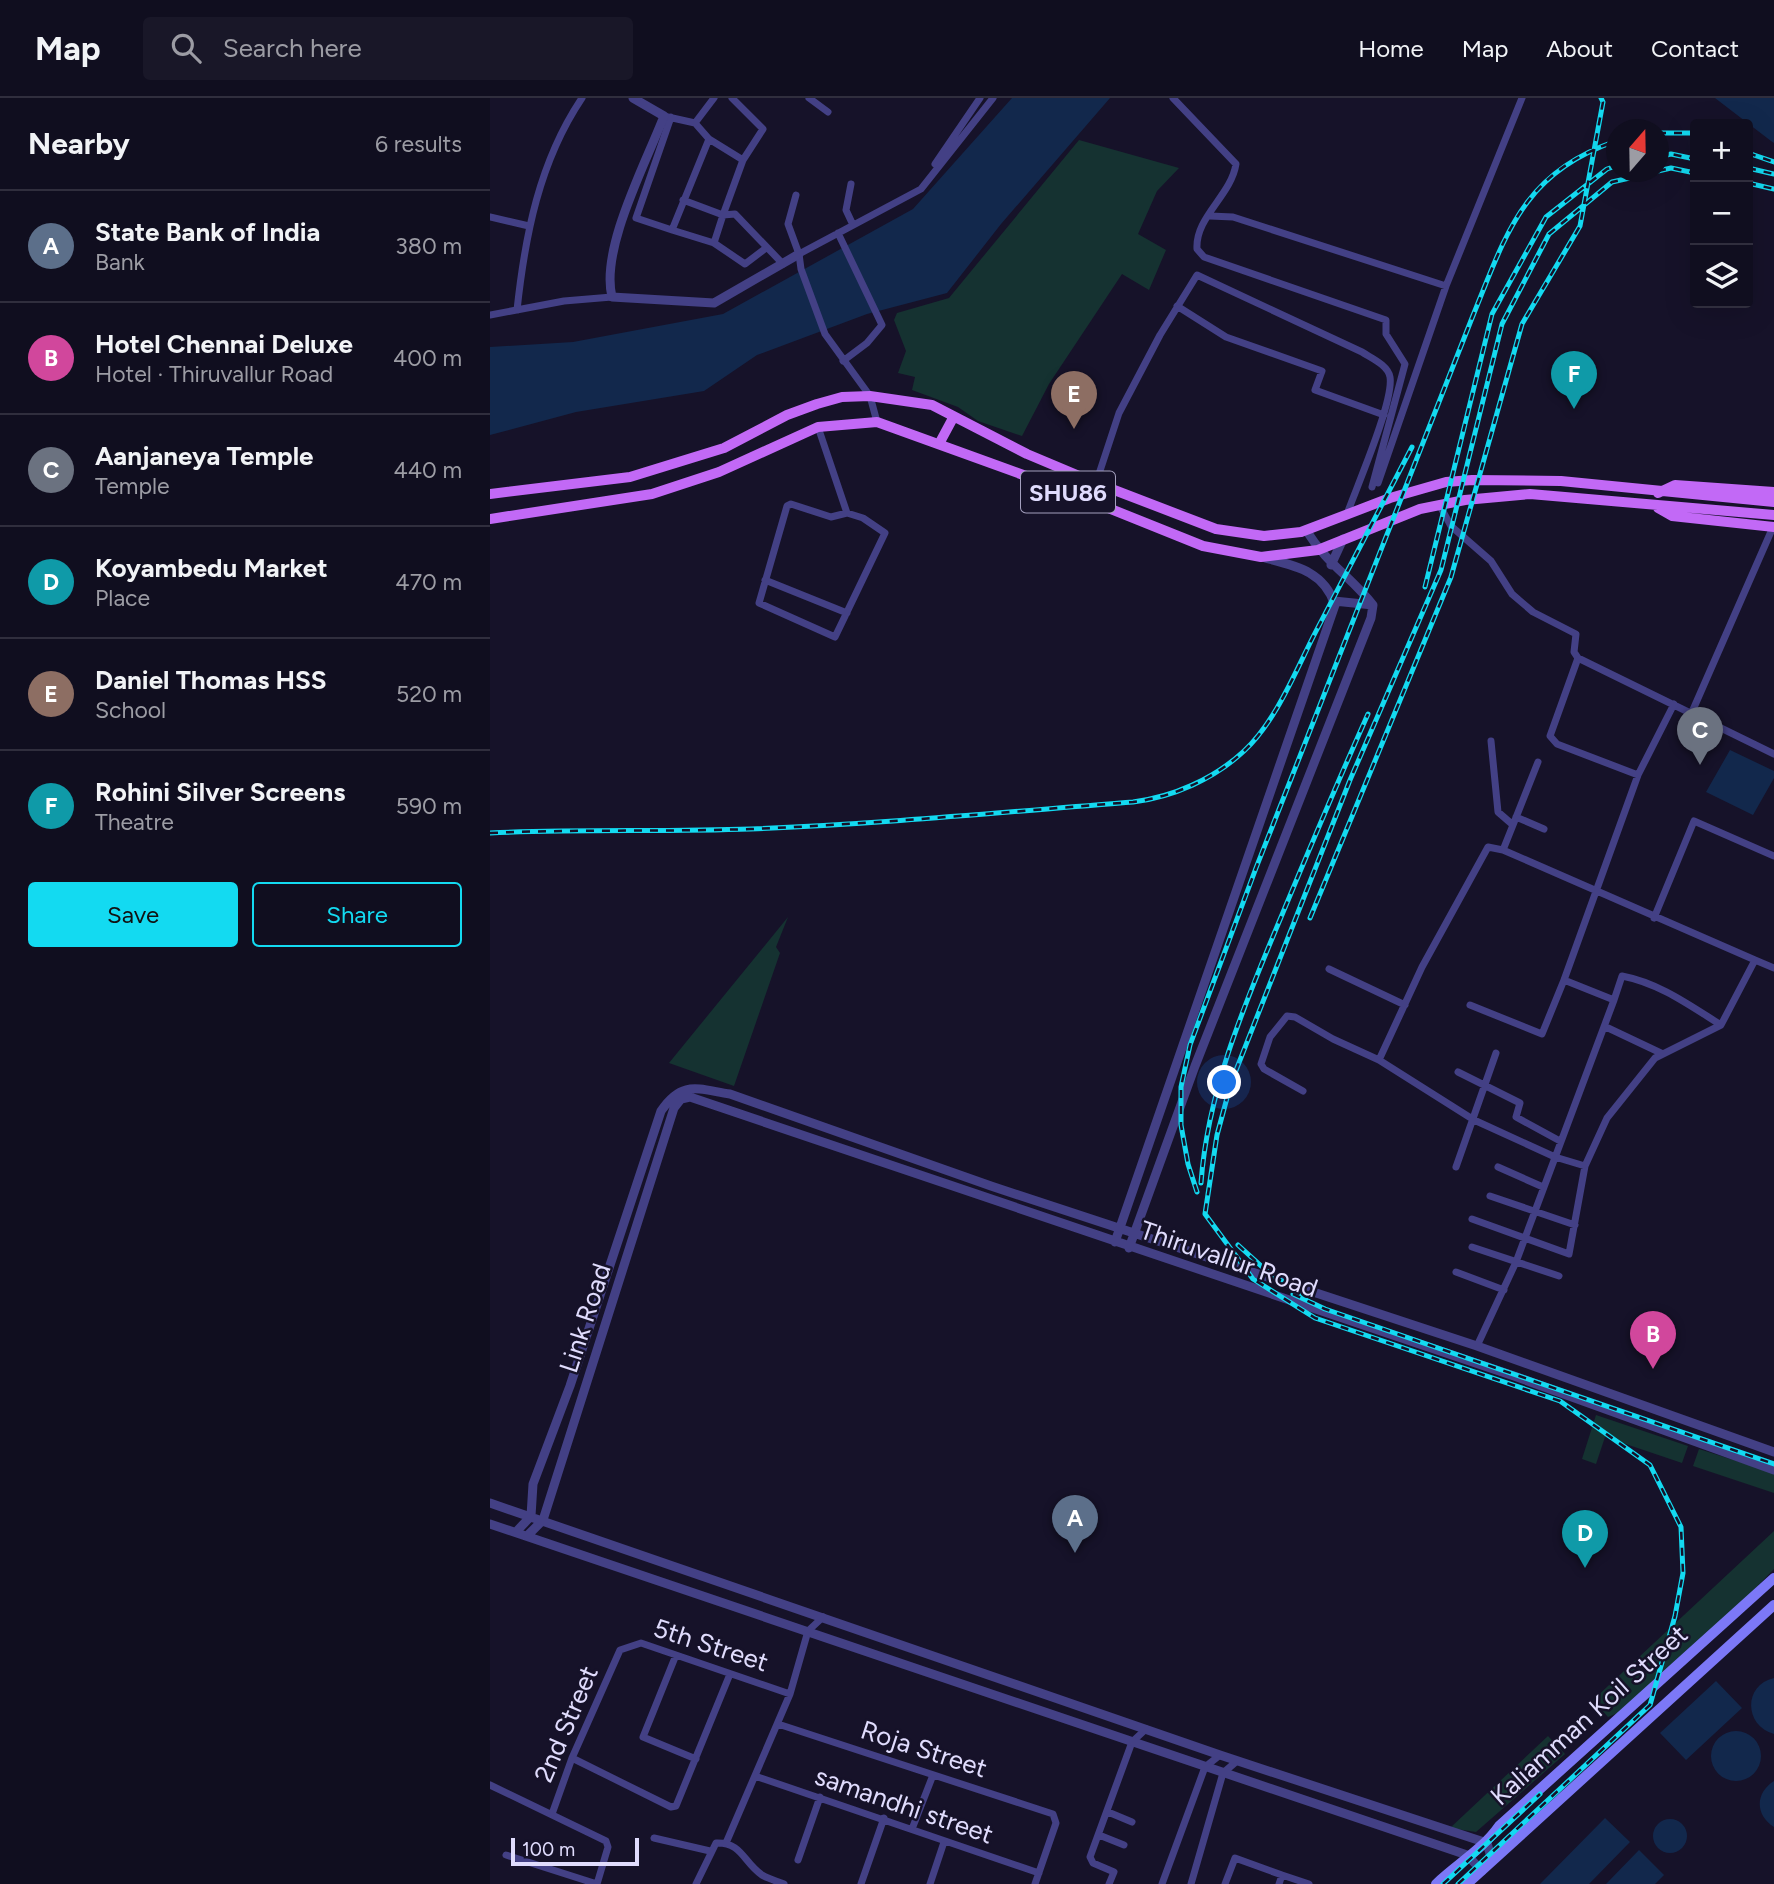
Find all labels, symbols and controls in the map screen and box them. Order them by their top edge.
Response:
search box [143,17,633,80]
text: Map [35,29,101,68]
icon: search [167,29,205,67]
text: Search here [223,32,362,64]
text: Home [1358,34,1424,63]
text: Map [1462,34,1508,63]
text: About [1546,34,1613,63]
text: Contact [1651,34,1739,63]
north arrow [1606,119,1669,182]
map controls [1690,119,1753,308]
button: + [1690,119,1753,182]
text: Nearby [28,125,130,162]
text: 6 results [375,130,462,158]
button: − [1690,182,1753,245]
text: State Bank of India [95,216,320,248]
text: A [43,232,59,260]
text: 380 m [395,232,462,260]
button: layers [1690,245,1753,308]
text: Bank [95,248,145,276]
text: Hotel Chennai Deluxe [95,328,353,360]
text: B [44,344,58,372]
text: 400 m [393,344,462,372]
pin: F [1551,351,1597,409]
text: Hotel · Thiruvallur Road [95,360,333,388]
pin: E [1051,371,1097,429]
text: Aanjaneya Temple [95,440,314,472]
text: C [43,456,59,484]
text: 440 m [393,456,462,484]
text: Temple [95,472,170,500]
road number: SHU86 [1021,472,1115,512]
text: Koyambedu Market [95,552,328,584]
text: D [43,568,59,596]
text: 470 m [395,568,462,596]
text: Place [95,584,150,612]
text: Daniel Thomas HSS [95,664,327,696]
text: E [44,680,58,708]
text: 520 m [396,680,462,708]
text: School [95,696,166,724]
pin: C [1677,707,1723,765]
text: Rohini Silver Screens [95,776,345,808]
text: F [45,792,57,820]
text: 590 m [396,792,462,820]
text: Theatre [95,808,174,836]
button: Save [28,882,238,947]
button: Share [252,882,462,947]
your location [1207,1065,1241,1099]
street label: Thiruvallur Road [1136,1214,1322,1304]
street label: Link Road [552,1259,618,1377]
pin: B [1630,1311,1676,1369]
pin: A [1052,1495,1098,1553]
pin: D [1562,1510,1608,1568]
street label: 5th Street [650,1611,772,1679]
street label: Kaliamman Koil Street [1484,1618,1694,1812]
street label: 2nd Street [527,1661,605,1787]
street label: Roja Street [857,1714,991,1784]
street label: samandhi street [811,1760,998,1851]
scale bar [511,1835,639,1867]
text: 100 m [522,1838,575,1861]

